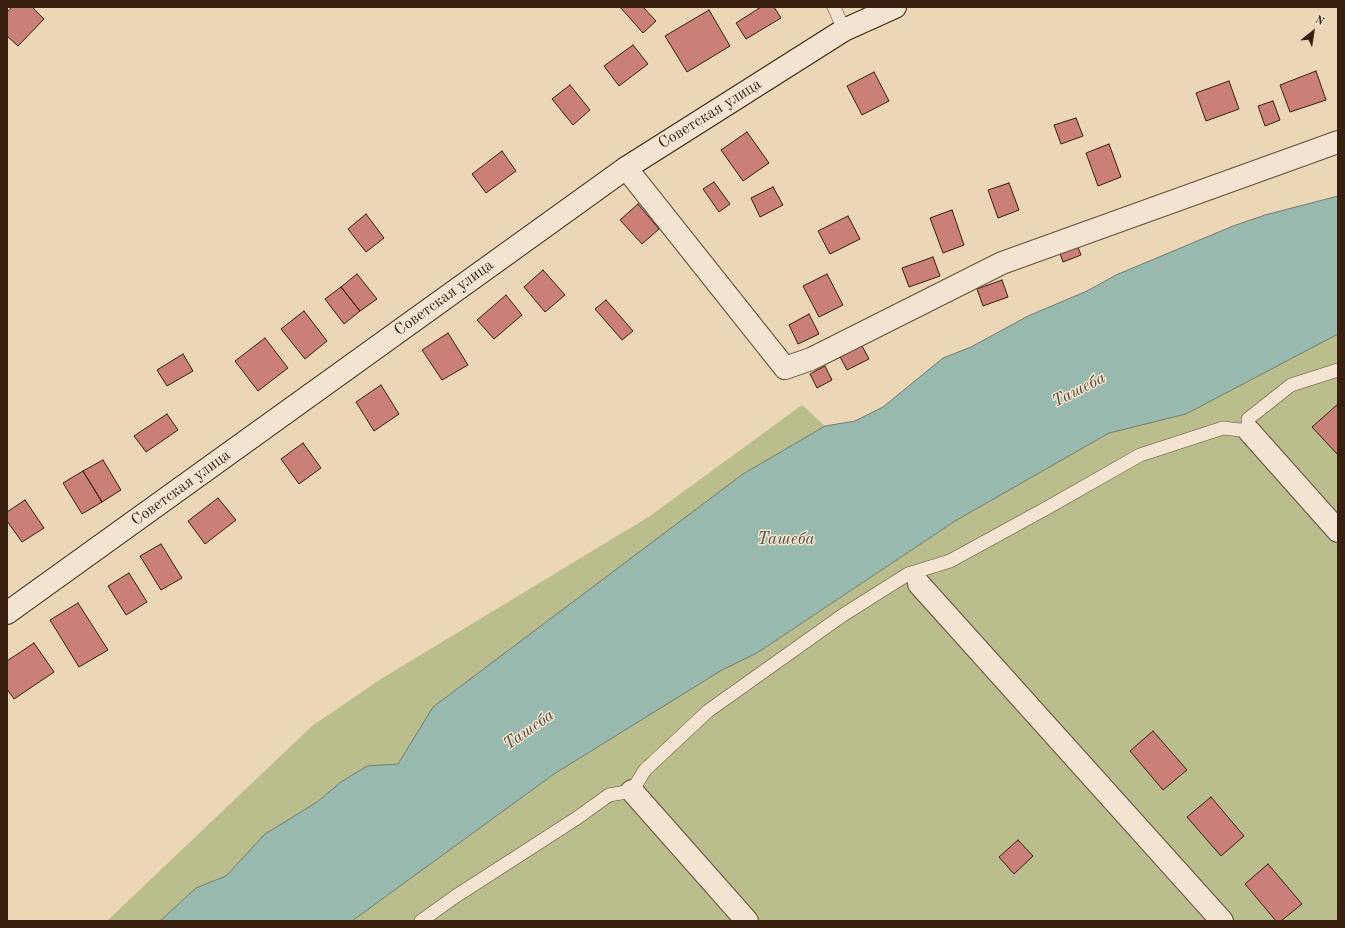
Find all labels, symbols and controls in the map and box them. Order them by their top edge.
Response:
north arrow [1293,12,1333,52]
text: N [1313,14,1326,28]
street label: Советская улица [655,75,765,153]
street label: Советская улица [391,256,497,340]
water label: Ташеба [1049,368,1109,412]
street label: Советская улица [128,446,234,530]
water label: Ташеба [757,530,815,550]
water label: Ташеба [500,705,558,755]

